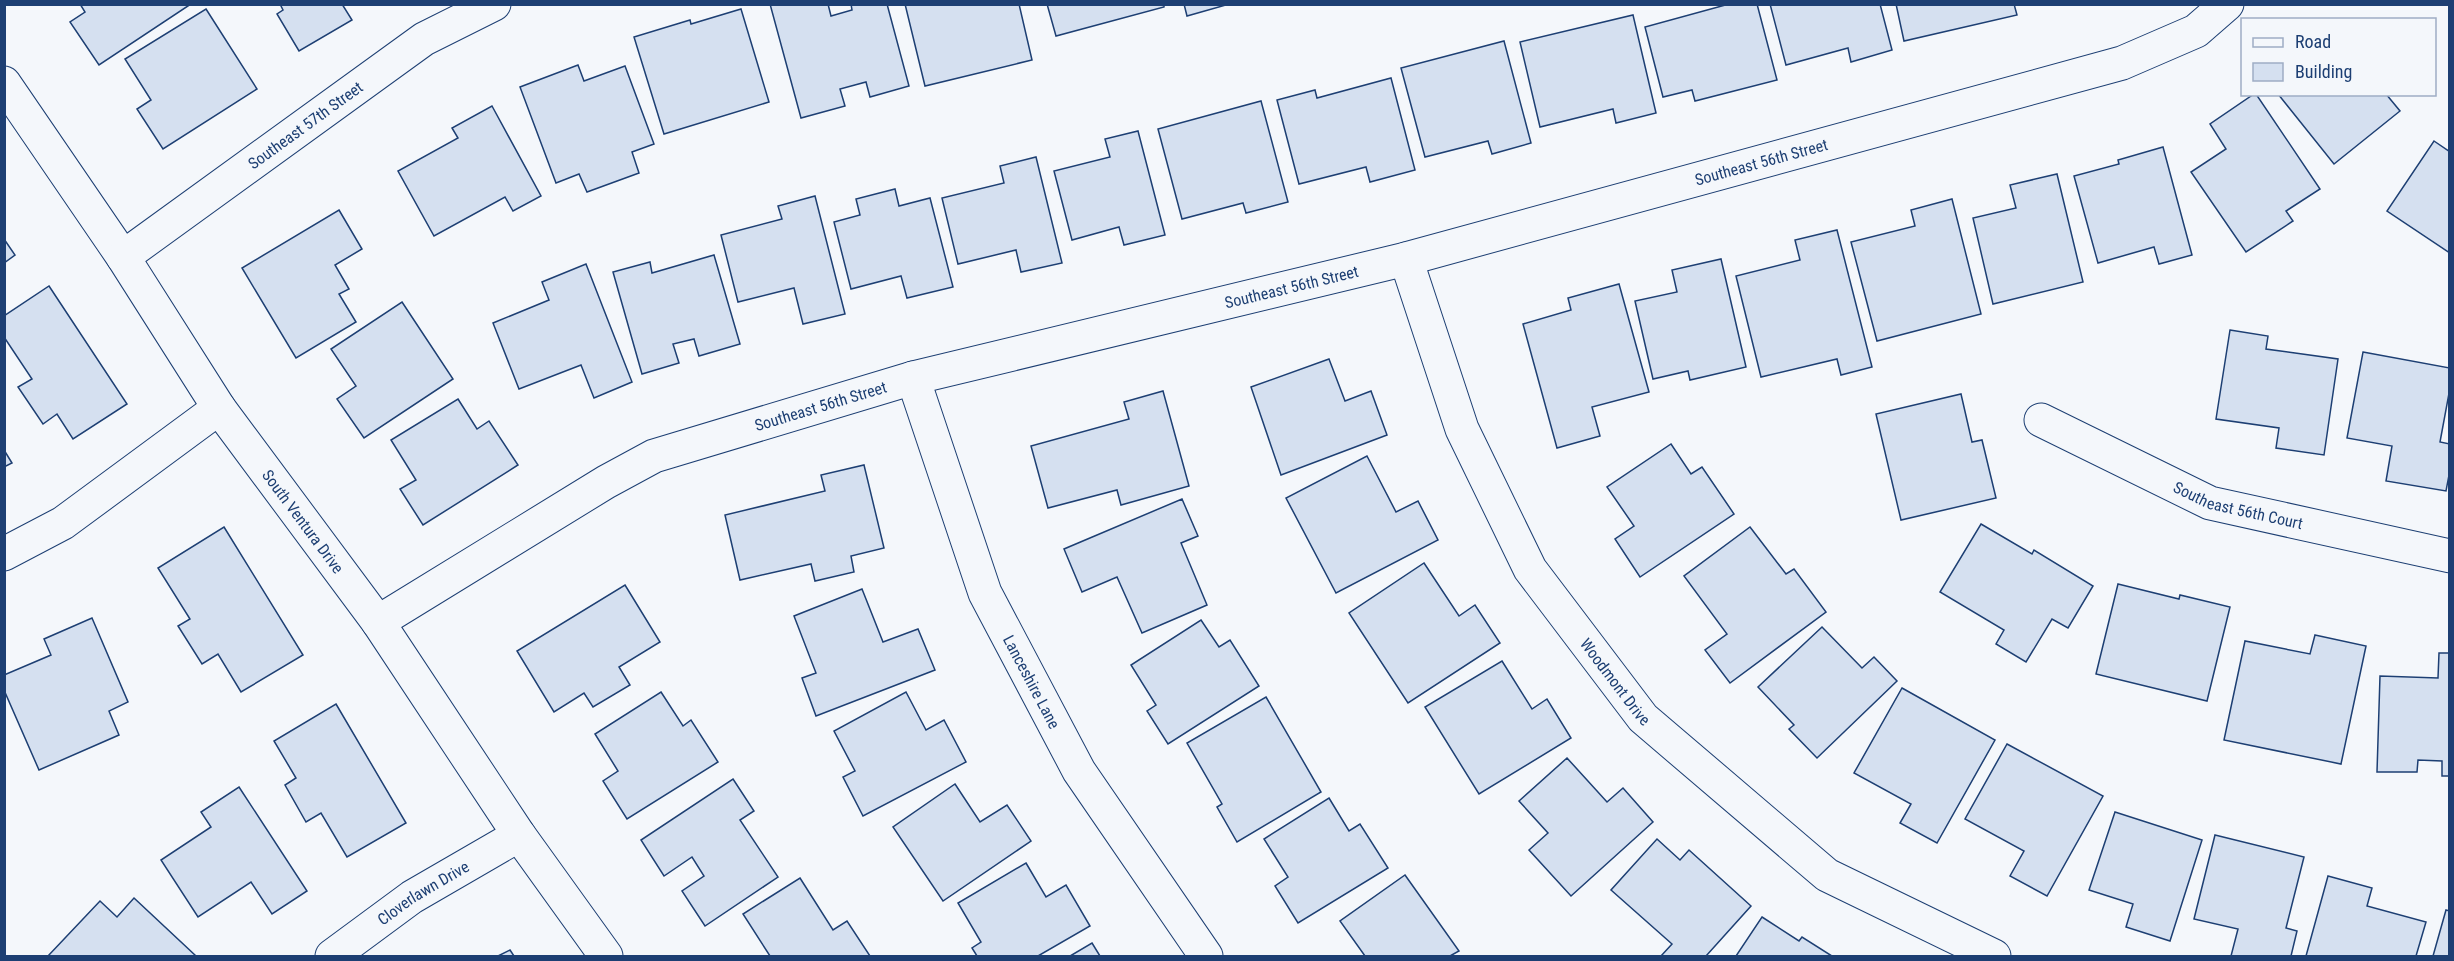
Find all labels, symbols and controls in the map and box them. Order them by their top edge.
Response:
legend [2241,18,2436,96]
text: Road [2295,31,2331,52]
text: Building [2295,61,2352,82]
street label: Southeast 57th Street [245,77,367,173]
street label: Southeast 56th Street [1693,135,1830,189]
street label: Southeast 56th Street [1223,262,1361,312]
street label: Southeast 56th Street [752,377,889,435]
street label: South Ventura Drive [258,466,348,577]
street label: Southeast 56th Court [2170,478,2305,533]
street label: Lanceshire Lane [999,632,1064,732]
street label: Woodmont Drive [1576,635,1654,730]
street label: Cloverlawn Drive [374,857,472,929]

